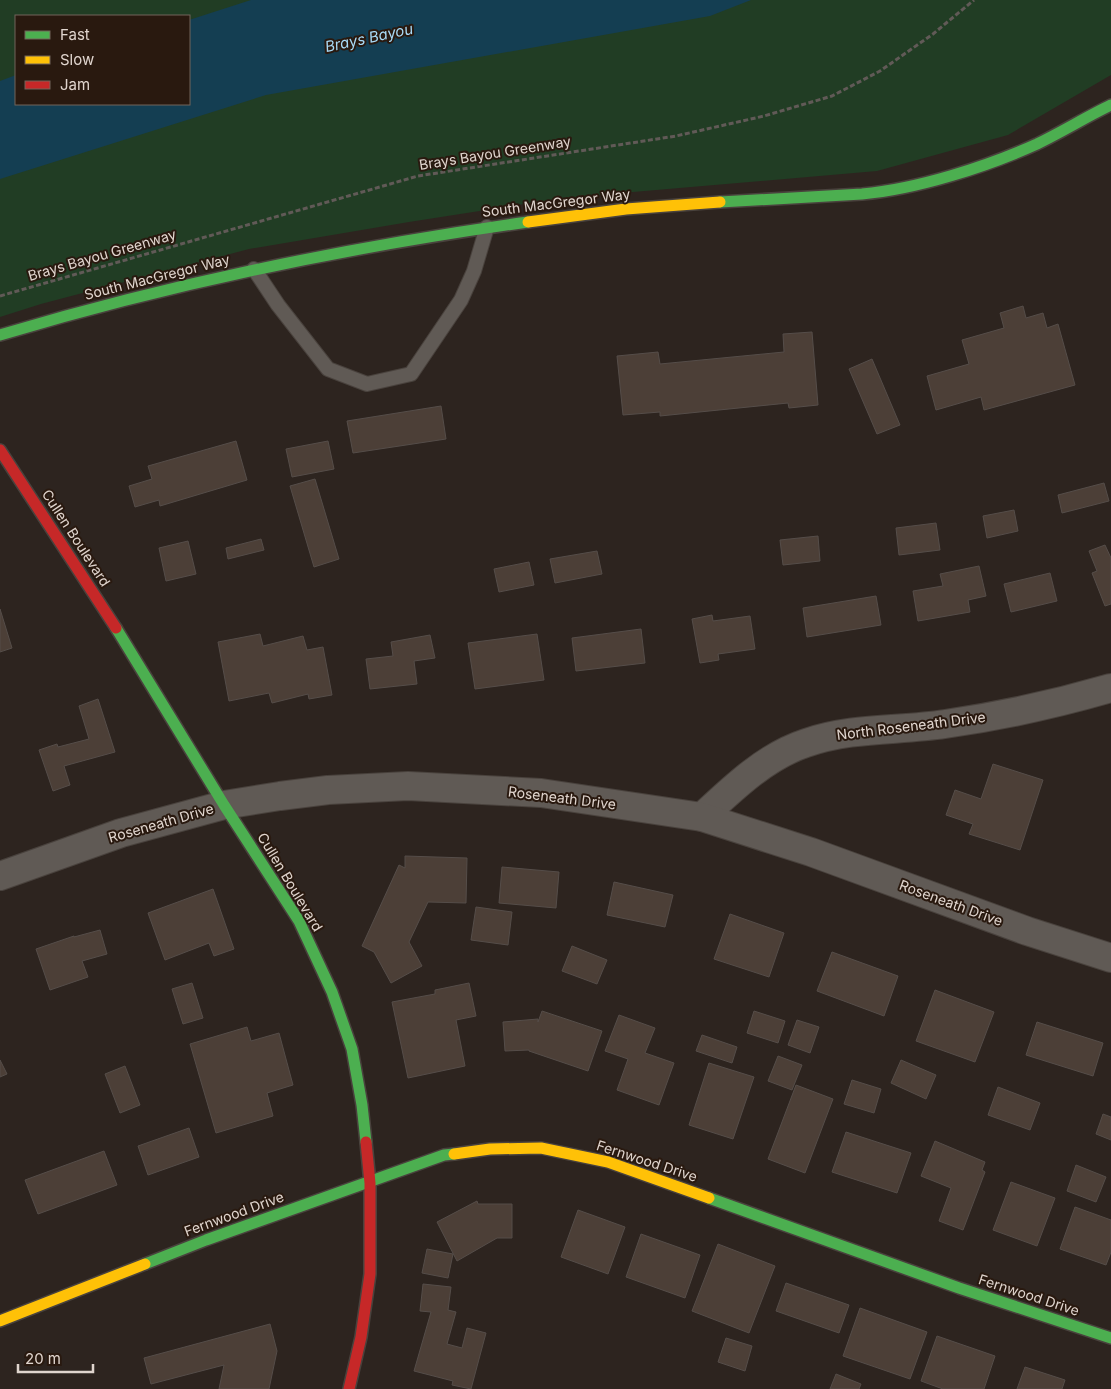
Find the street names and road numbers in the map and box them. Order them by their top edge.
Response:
street label: Brays Bayou Greenway [418,132,572,173]
street label: South MacGregor Way [481,185,631,220]
street label: Brays Bayou Greenway [26,225,178,284]
street label: South MacGregor Way [82,250,232,303]
street label: Cullen Boulevard [39,486,114,589]
street label: North Roseneath Drive [835,708,986,743]
street label: Roseneath Drive [507,782,617,813]
street label: Roseneath Drive [106,799,215,846]
street label: Cullen Boulevard [254,829,327,934]
street label: Roseneath Drive [897,876,1005,929]
street label: Fernwood Drive [595,1136,700,1185]
street label: Fernwood Drive [182,1188,286,1239]
street label: Fernwood Drive [977,1270,1082,1319]

